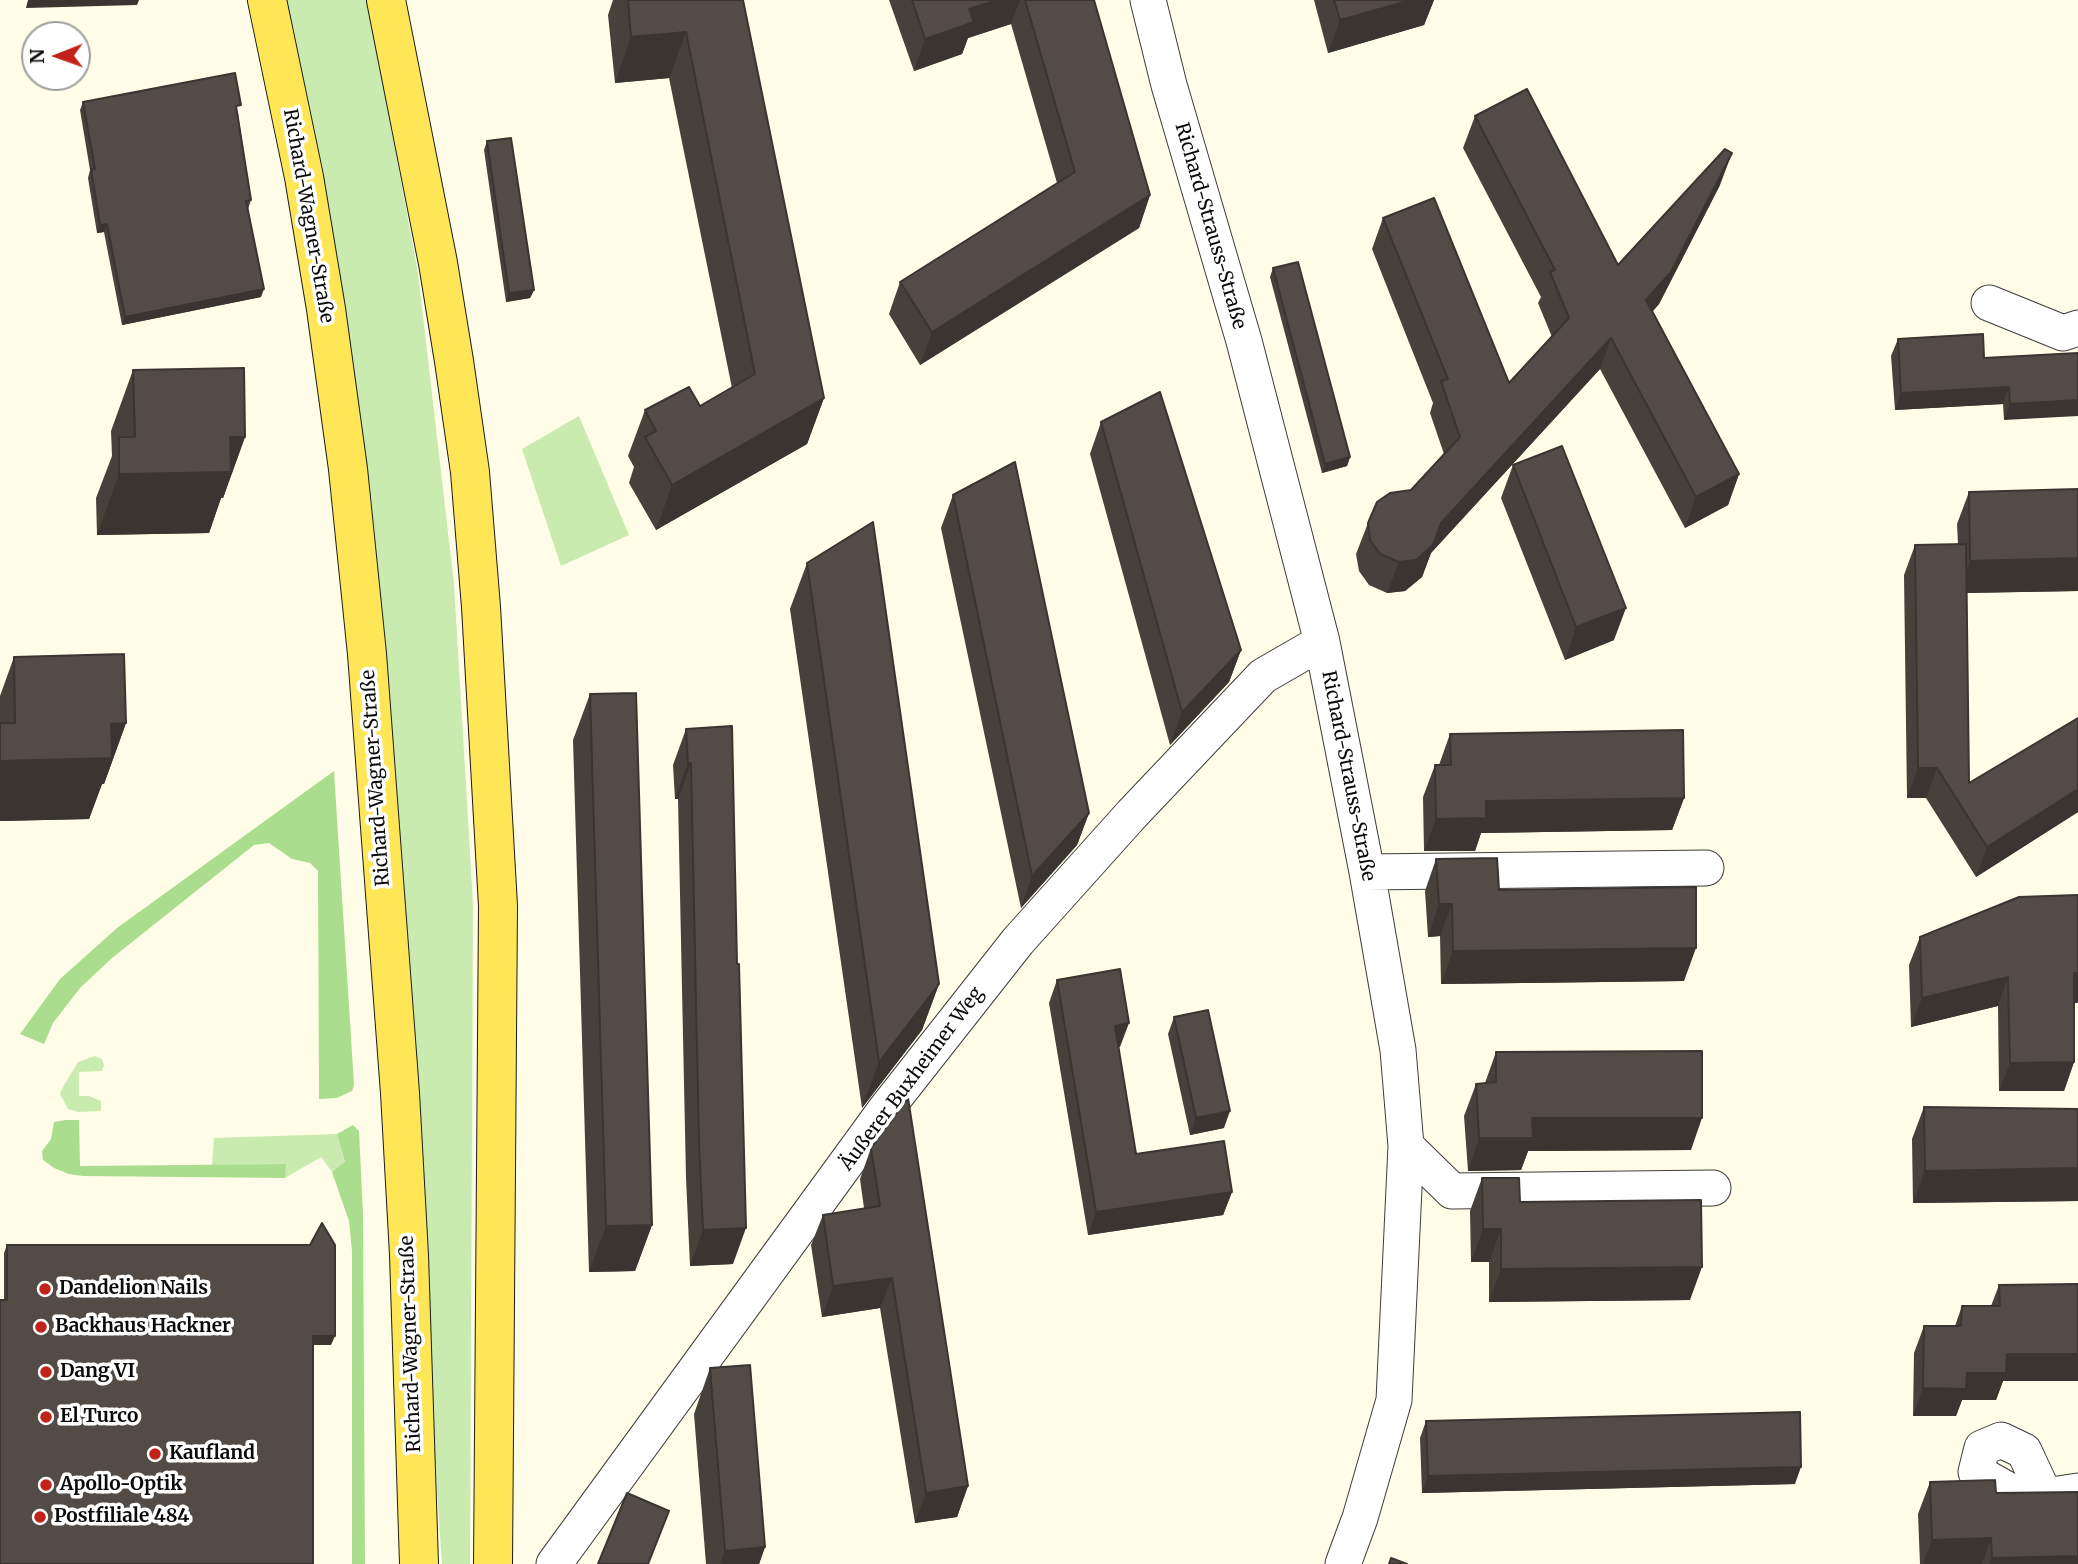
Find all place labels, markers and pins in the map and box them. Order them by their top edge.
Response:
place label: Dandelion Nails [59,1278,208,1300]
marker: Dandelion Nails [37,1281,53,1297]
place label: Backhaus Hackner [55,1316,231,1338]
marker: Backhaus Hackner [33,1319,49,1335]
place label: Dang VI [60,1361,135,1383]
marker: Dang VI [38,1364,54,1380]
place label: El Turco [60,1406,138,1428]
marker: El Turco [38,1409,54,1425]
place label: Kaufland [169,1443,255,1465]
marker: Kaufland [147,1446,163,1462]
place label: Apollo-Optik [60,1474,183,1496]
marker: Apollo-Optik [38,1477,54,1493]
place label: Postfiliale 484 [54,1506,189,1528]
marker: Postfiliale 484 [32,1509,48,1525]

